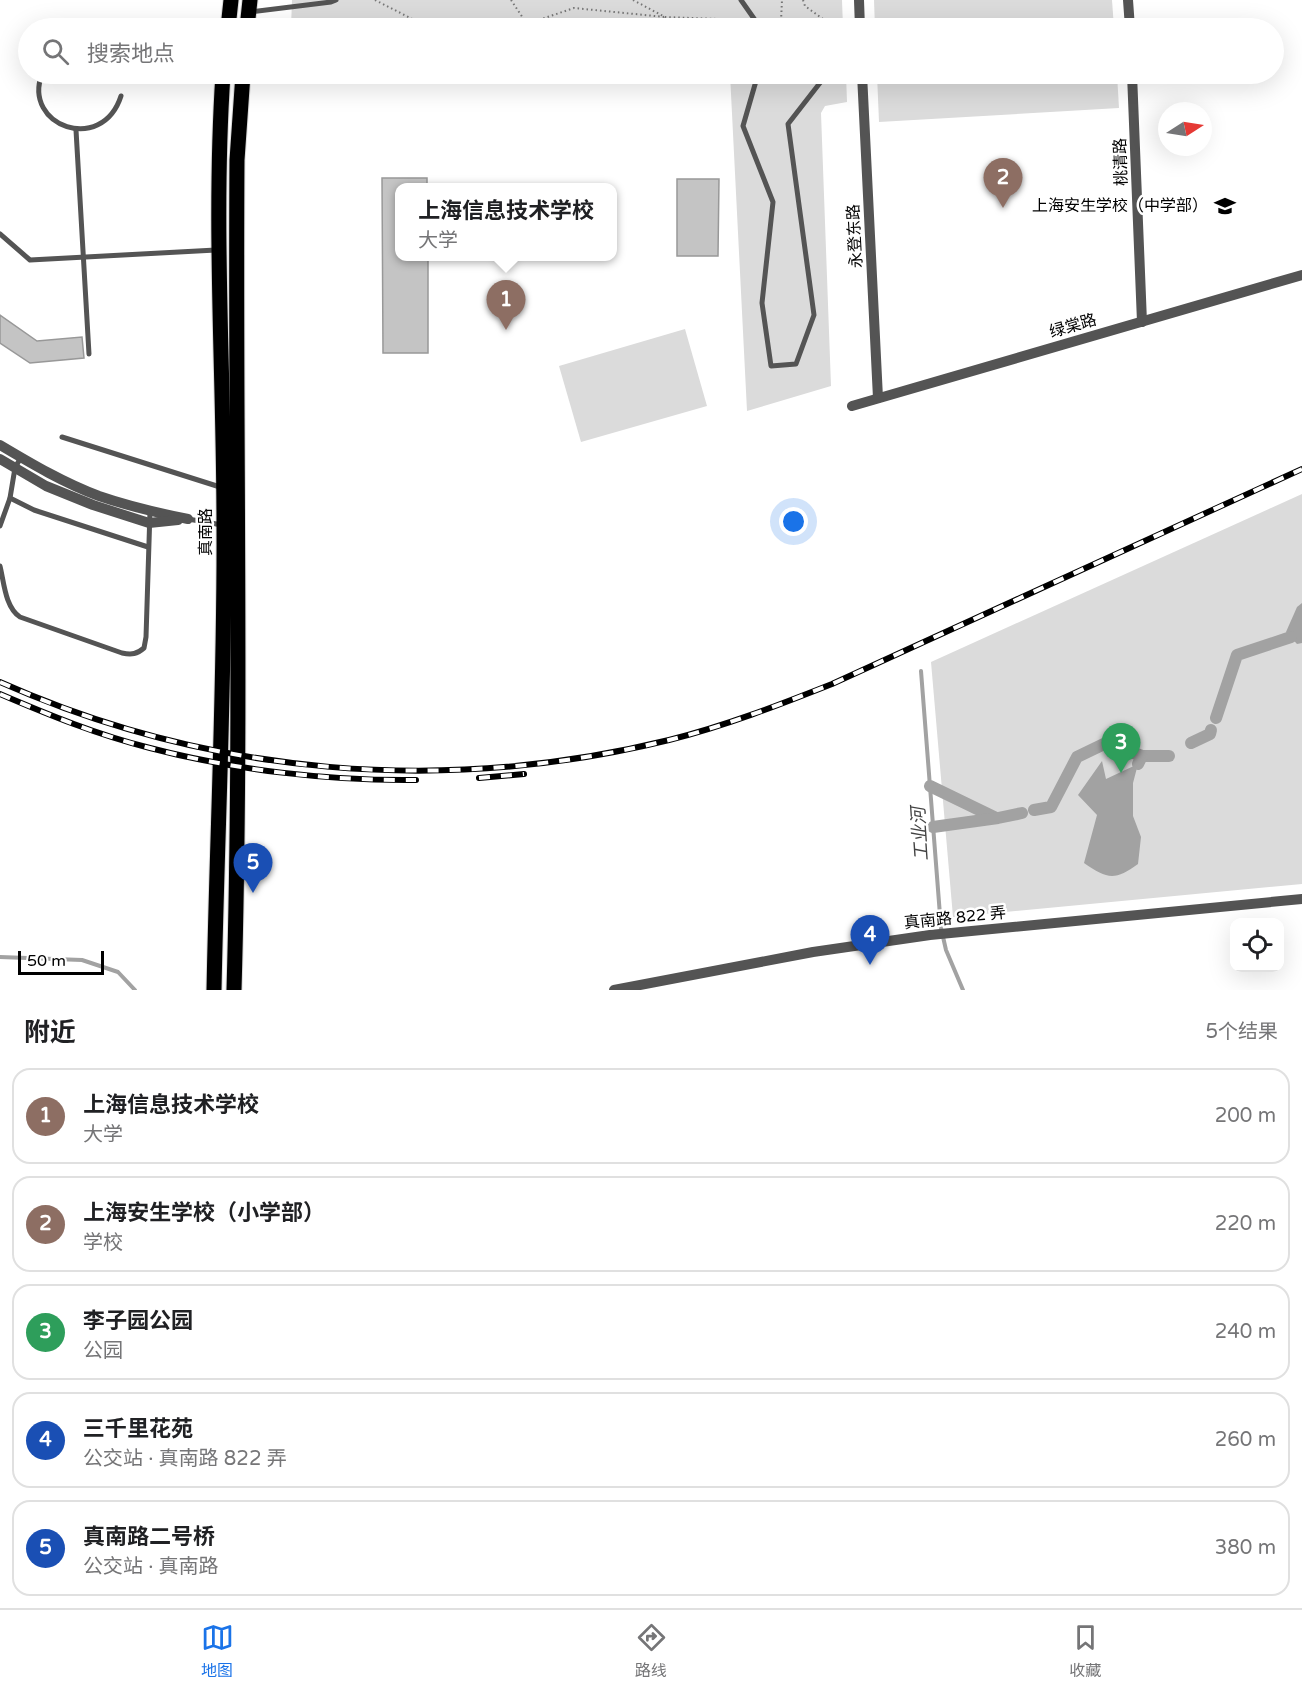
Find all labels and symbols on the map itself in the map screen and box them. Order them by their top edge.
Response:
north arrow [1158,102,1212,156]
street label: 桃清路 [1110,138,1132,186]
pin: 2 [984,158,1022,208]
school or university icon: 上海安生学校（中学部） [1213,194,1237,218]
place label: 上海安生学校（中学部） [1032,196,1208,216]
street label: 永登东路 [843,204,867,268]
pin: 1 [486,280,526,330]
street label: 绿棠路 [1047,310,1099,342]
your location [779,507,808,536]
street label: 真南路 [196,508,216,556]
pin: 3 [1102,724,1140,773]
water label: 工业河 [907,803,933,862]
pin: 5 [234,844,272,893]
street label: 真南路 822 弄 [903,903,1007,933]
pin: 4 [850,916,890,965]
scale bar [18,948,104,976]

